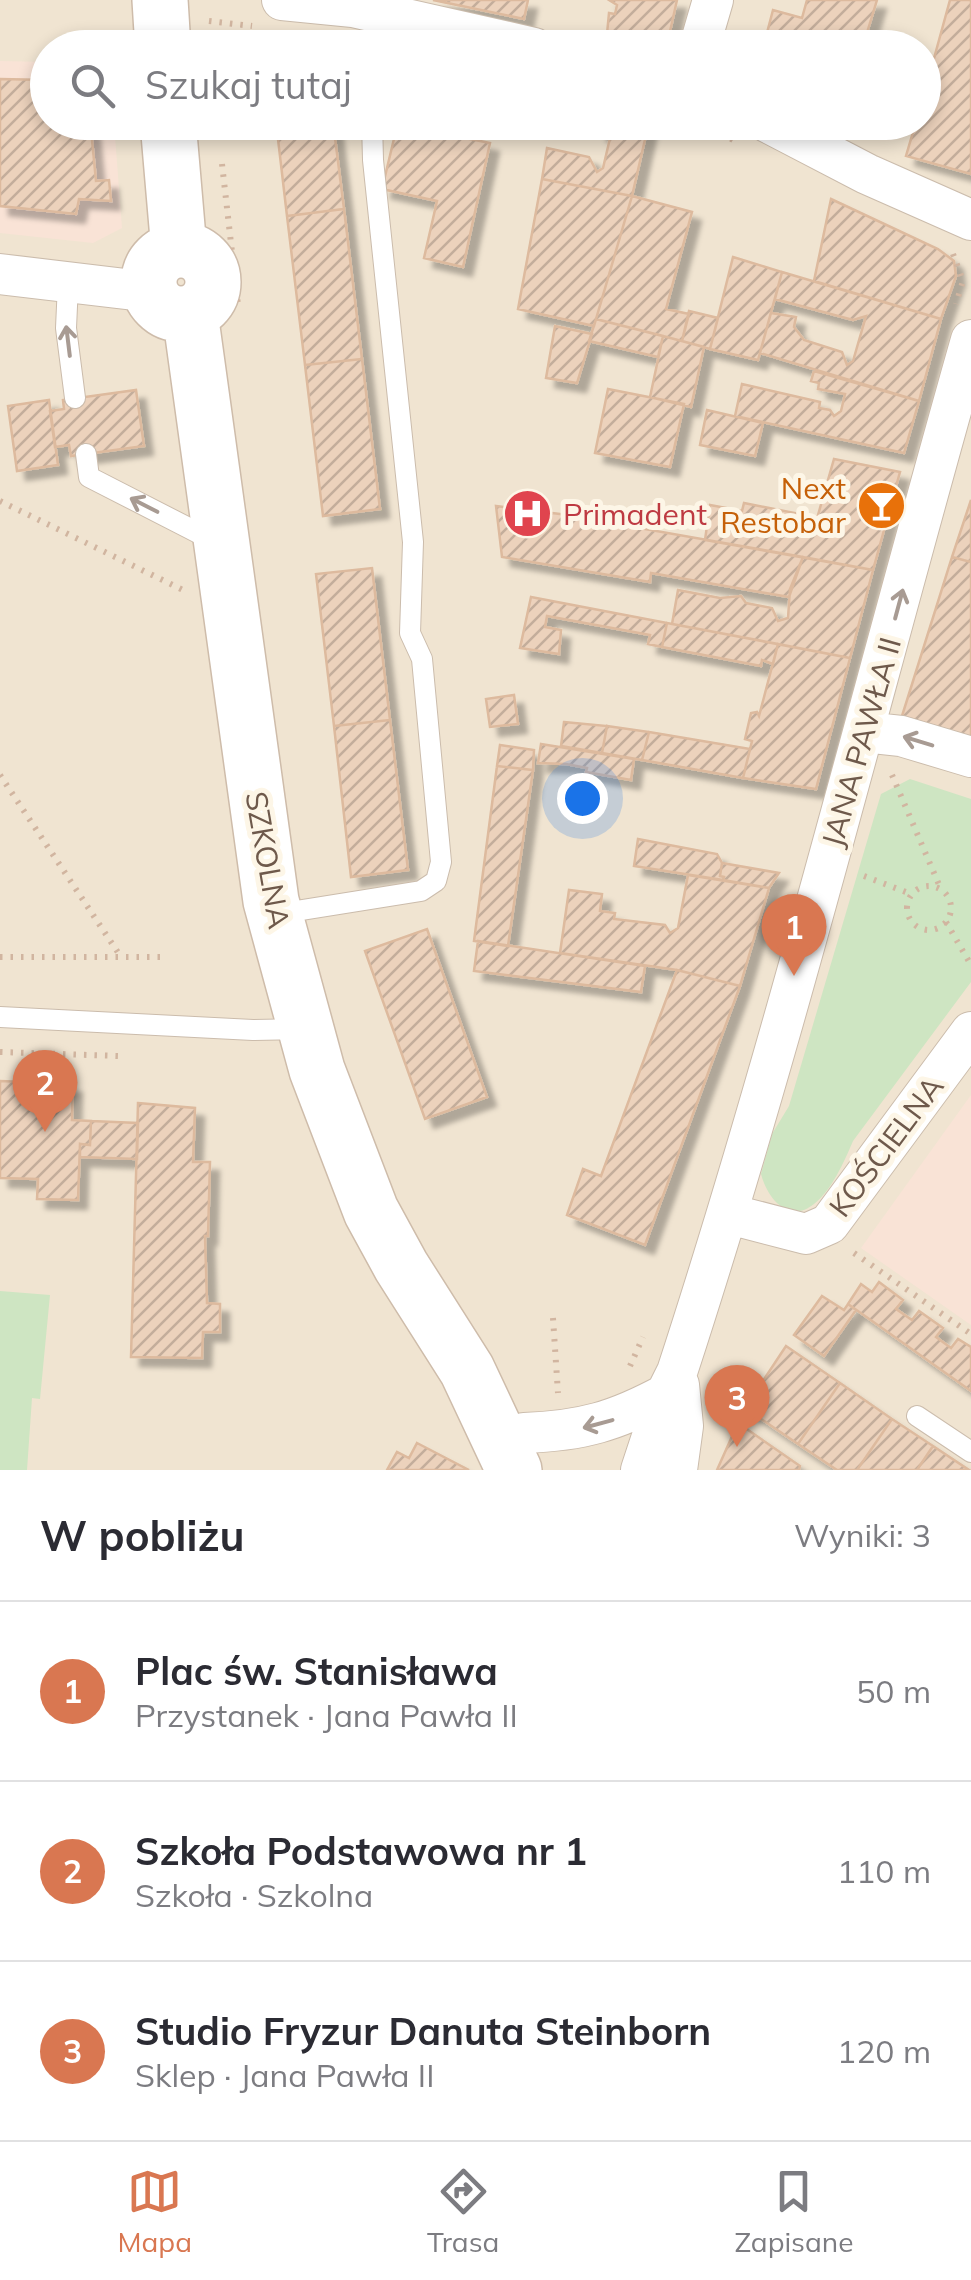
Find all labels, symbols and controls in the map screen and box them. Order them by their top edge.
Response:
search box [30,30,941,140]
icon: search [65,58,120,113]
text: Szukaj tutaj [145,61,352,109]
one-way arrow [58,326,77,358]
place label: Next Restobar [720,469,846,541]
bar icon: Next Restobar [855,479,907,531]
hospital icon: Primadent [502,488,554,540]
one-way arrow [130,495,159,514]
place label: Primadent [563,495,707,533]
one-way arrow [891,589,910,620]
street label: JANA PAWŁA II [813,633,909,851]
one-way arrow [903,731,935,749]
your location [557,773,608,824]
street label: SZKOLNA [237,789,299,931]
pin: 1 [762,894,826,976]
pin: 2 [12,1050,78,1132]
street label: KOŚCIELNA [821,1068,951,1224]
pin: 3 [704,1364,770,1447]
one-way arrow [583,1416,614,1434]
text: W pobliżu [40,1509,245,1562]
text: Wyniki: 3 [794,1515,931,1555]
text: Plac św. Stanisława [135,1647,498,1695]
text: 1 [63,1671,82,1711]
text: 50 m [856,1671,931,1711]
text: Przystanek · Jana Pawła II [135,1695,518,1735]
text: Szkoła Podstawowa nr 1 [135,1827,587,1875]
text: 2 [63,1851,82,1891]
text: 110 m [837,1851,931,1891]
text: Szkoła · Szkolna [135,1875,373,1915]
text: Studio Fryzur Danuta Steinborn [135,2007,711,2055]
text: 3 [63,2031,82,2071]
text: 120 m [837,2031,931,2071]
text: Sklep · Jana Pawła II [135,2055,434,2095]
tab: Mapa [118,2164,192,2259]
tab: Trasa [427,2164,499,2259]
tab: Zapisane [734,2164,853,2259]

